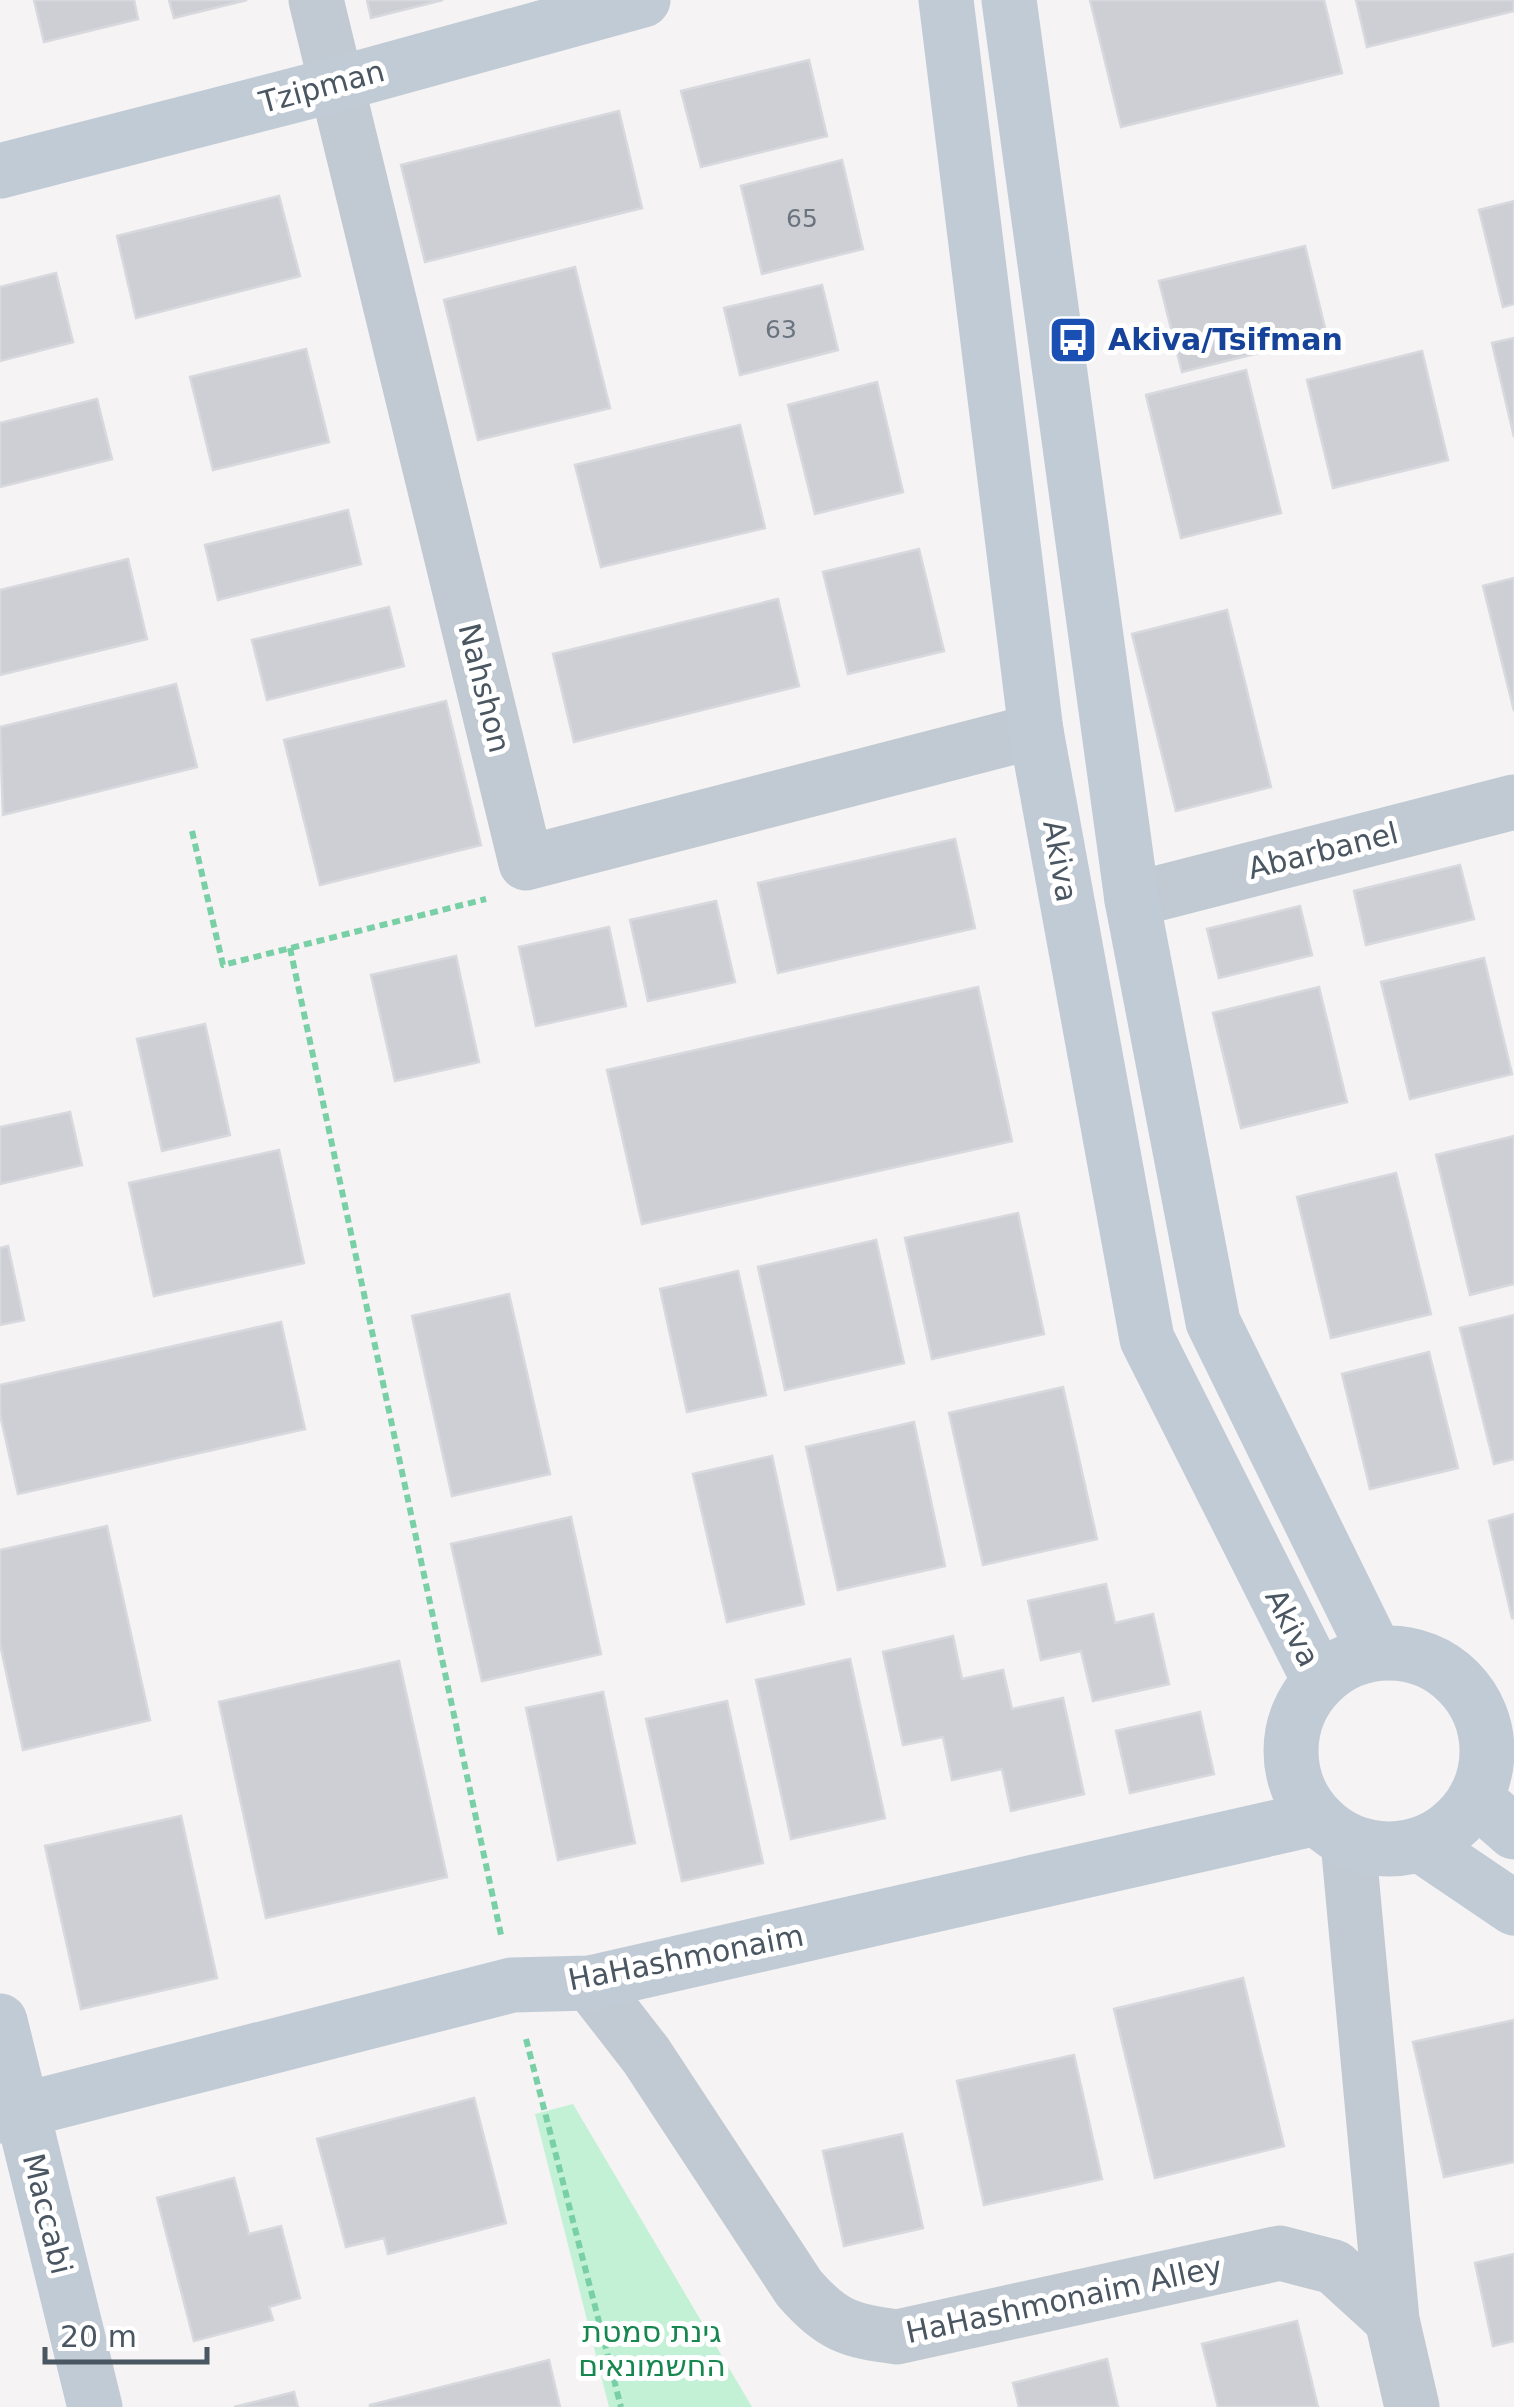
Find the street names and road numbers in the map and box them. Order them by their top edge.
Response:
street label: Tzipman [255,53,388,120]
street label: Nahshon [452,620,517,756]
street label: Abarbanel [1244,815,1402,886]
street label: Akiva [1036,817,1085,905]
street label: Akiva [1258,1583,1327,1672]
street label: HaHashmonaim [565,1918,807,1997]
street label: Maccabi [16,2150,79,2278]
street label: HaHashmonaim Alley [903,2249,1225,2350]

